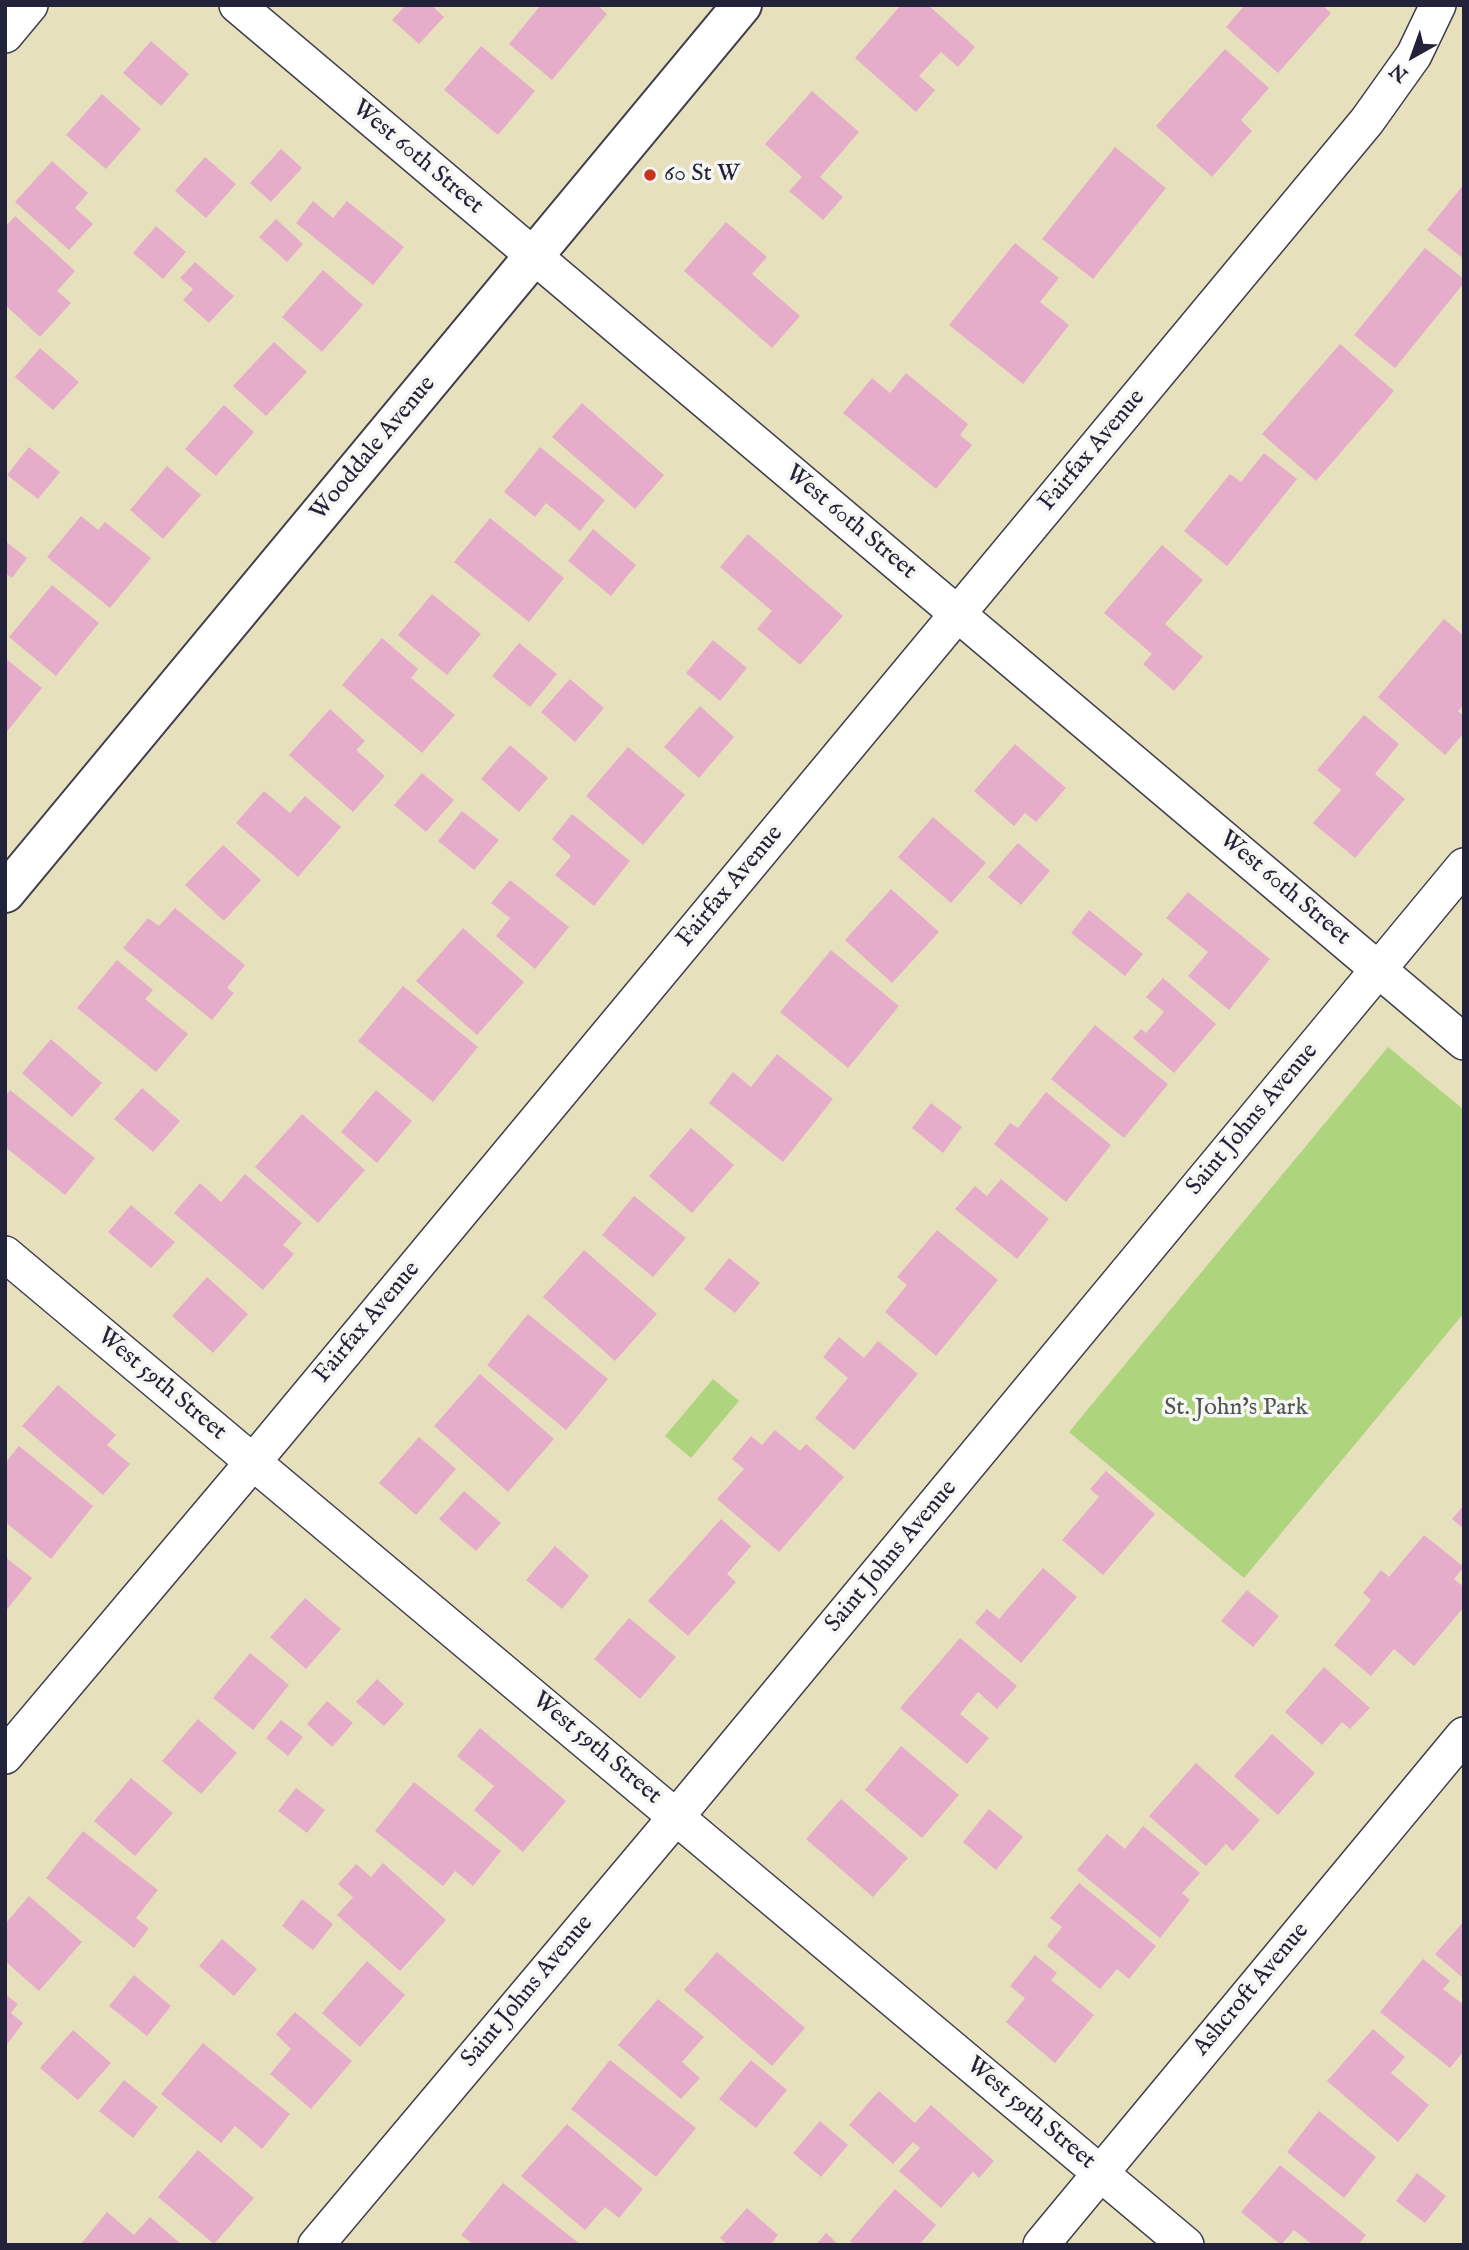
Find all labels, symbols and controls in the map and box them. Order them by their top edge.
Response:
north arrow [1378,21,1448,91]
text: N [1385,58,1414,87]
street label: West 60th Street [346,95,488,221]
place label: 60 St W [664,161,740,189]
marker: 60 St W [642,167,658,183]
street label: Wooddale Avenue [305,371,443,527]
street label: Fairfax Avenue [1034,384,1152,518]
street label: West 60th Street [779,460,921,586]
street label: Fairfax Avenue [672,820,790,954]
street label: West 60th Street [1213,826,1355,952]
street label: Saint Johns Avenue [1181,1038,1325,1202]
street label: Fairfax Avenue [309,1256,427,1390]
street label: West 59th Street [91,1323,231,1447]
park label: St. John's Park [1164,1395,1308,1423]
street label: Saint Johns Avenue [820,1475,964,1639]
street label: West 59th Street [526,1687,666,1811]
street label: Saint Johns Avenue [456,1910,600,2074]
street label: Ashcroft Avenue [1188,1918,1316,2062]
street label: West 59th Street [960,2052,1100,2176]

